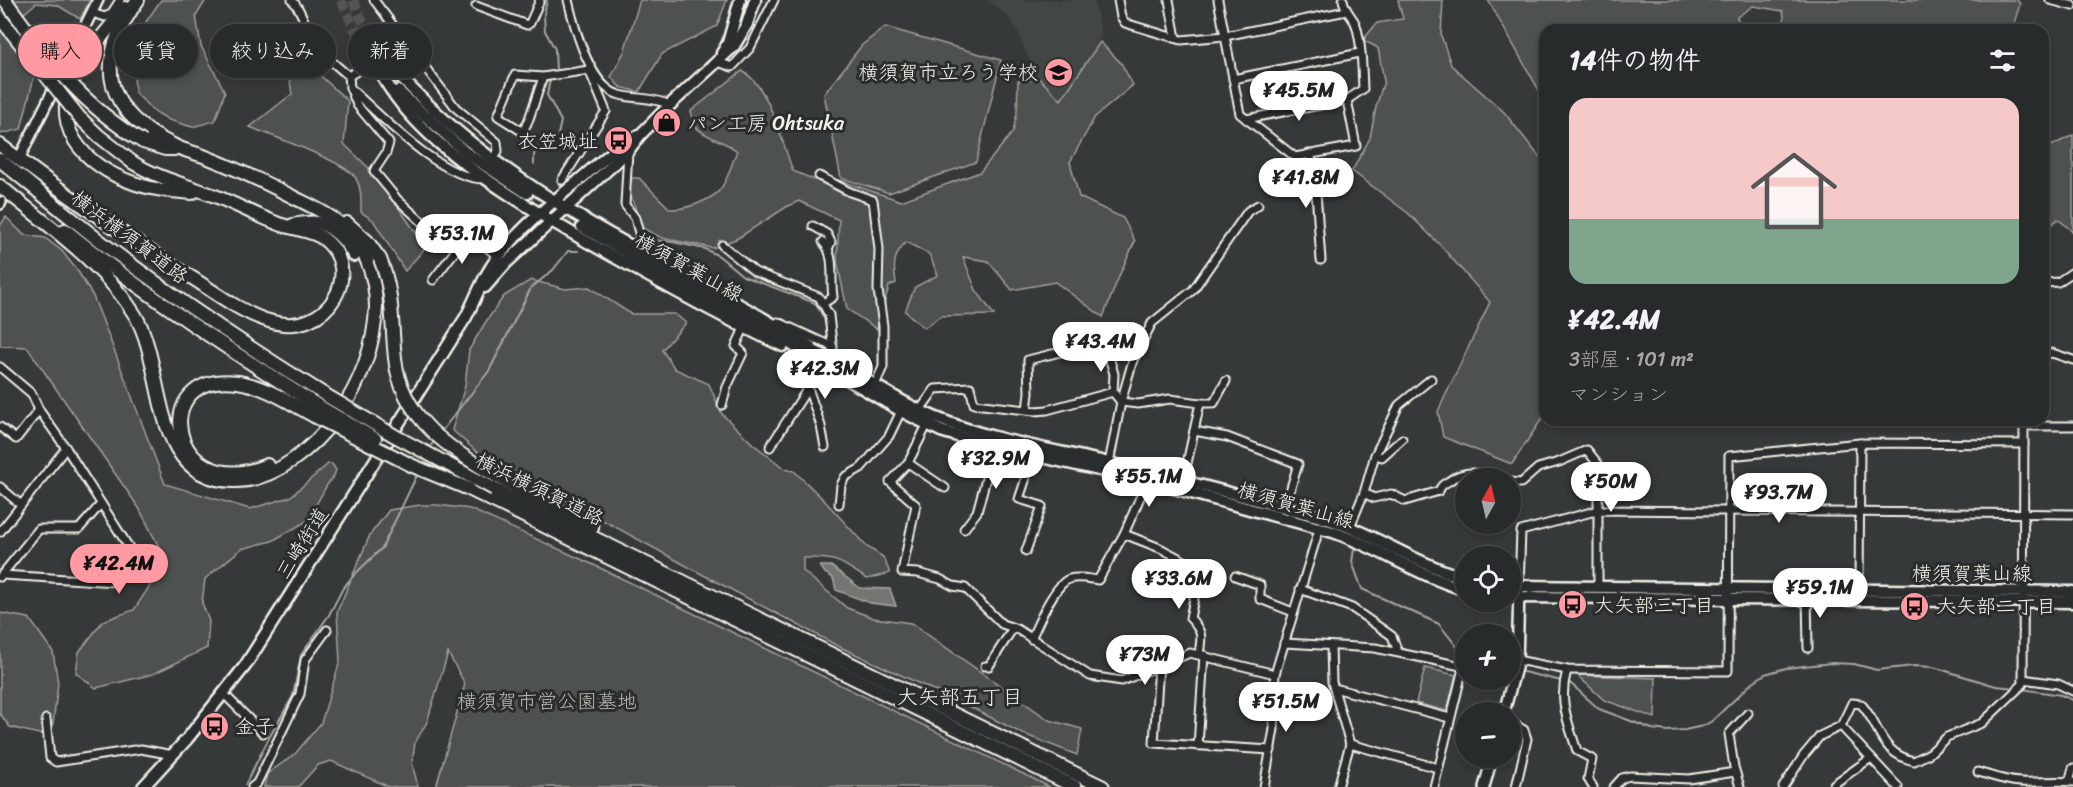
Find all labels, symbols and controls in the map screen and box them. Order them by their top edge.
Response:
chip: 購入 [18,24,102,78]
chip: 賃貸 [114,24,198,78]
chip: 絞り込み [210,24,336,78]
chip: 新着 [348,24,432,78]
text: 14件の物件 [1569,37,1700,83]
icon: filters [1986,44,2019,77]
place label: 横須賀市立ろう学校 [858,55,1038,90]
school or university icon: 横須賀市立ろう学校 [1043,56,1075,88]
pin: ¥45.5M [1250,71,1348,122]
text: ¥45.5M [1264,73,1334,108]
place label: パン工房 Ohtsuka [687,106,845,141]
shop icon: パン工房 Ohtsuka [650,107,682,139]
place label: 衣笠城址 [518,124,598,159]
bus stop icon: 衣笠城址 [603,125,635,157]
icon: home [1740,137,1848,245]
pin: ¥41.8M [1257,158,1355,209]
text: ¥41.8M [1273,160,1339,195]
street label: 横浜横須賀道路 [63,181,196,294]
pin: ¥53.1M [413,214,511,265]
text: ¥53.1M [429,216,495,251]
street label: 横須賀葉山線 [628,223,750,312]
text: ¥42.4M [1569,296,1660,342]
pin: ¥43.4M [1052,322,1150,373]
text: ¥43.4M [1066,324,1136,359]
text: 3部屋 · 101 m² [1569,342,1694,377]
pin: ¥42.3M [776,349,874,400]
text: ¥42.3M [791,351,859,386]
text: マンション [1569,377,1668,412]
pin: ¥32.9M [947,439,1045,490]
text: ¥32.9M [962,441,1030,476]
street label: 横浜横須賀道路 [469,443,610,536]
pin: ¥55.1M [1100,457,1198,508]
text: ¥55.1M [1116,459,1182,494]
pin: ¥50M [1575,462,1647,513]
text: ¥50M [1585,464,1637,499]
north arrow [1455,468,1521,534]
map controls [1455,468,1521,768]
street label: 横須賀葉山線 [1233,472,1358,539]
pin: ¥93.7M [1730,473,1828,524]
text: ¥93.7M [1745,475,1813,510]
street label: 三崎街道 [266,500,338,586]
pin: ¥42.4M [70,544,168,595]
text: ¥42.4M [84,546,154,581]
button: locate [1455,546,1521,612]
street label: 横須賀葉山線 [1912,556,2032,591]
pin: ¥33.6M [1130,559,1228,610]
text: ¥33.6M [1146,561,1212,596]
pin: ¥59.1M [1771,568,1869,619]
text: ¥59.1M [1787,570,1853,605]
place label: 大矢部三丁目 [1594,588,1714,623]
bus stop icon: 大矢部三丁目 [1557,589,1589,621]
place label: 大矢部二丁目 [1936,589,2056,624]
bus stop icon: 大矢部二丁目 [1899,590,1931,622]
button: + [1455,624,1521,690]
pin: ¥73M [1109,635,1181,686]
text: ¥73M [1120,637,1170,672]
district label: 大矢部五丁目 [897,678,1023,716]
pin: ¥51.5M [1237,682,1335,733]
park label: 横須賀市営公園墓地 [457,684,637,719]
text: ¥51.5M [1253,684,1319,719]
button: − [1455,702,1521,768]
place label: 金子 [235,709,275,744]
bus stop icon: 金子 [198,710,230,742]

